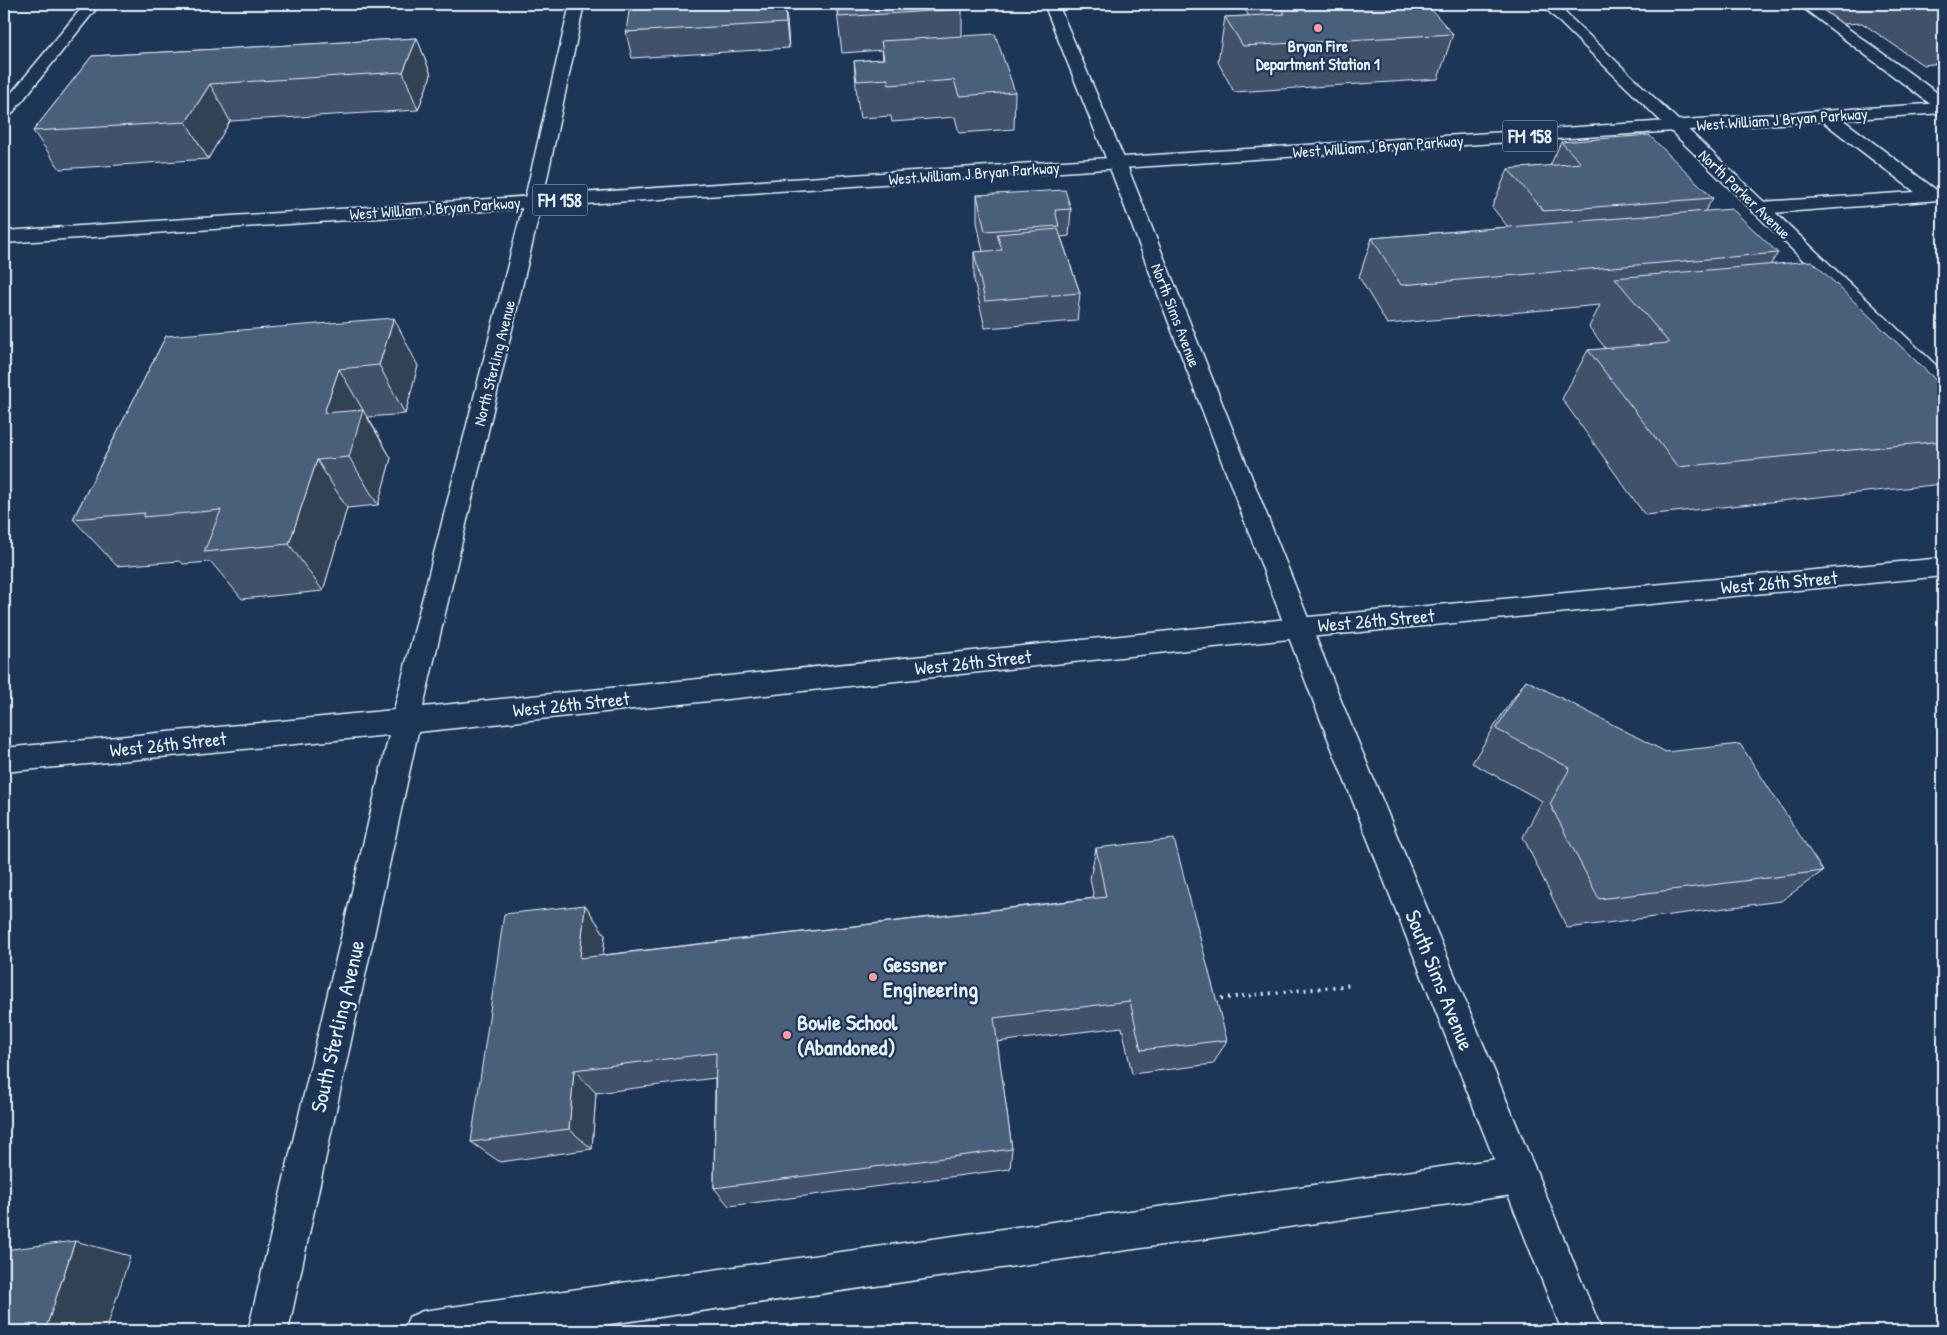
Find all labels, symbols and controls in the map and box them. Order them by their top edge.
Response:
marker: Bryan Fire Department Station 1 [1312,22,1324,34]
place label: Bryan Fire Department Station 1 [1256,35,1380,76]
street label: West William J Bryan Parkway [1696,102,1868,136]
road number: FM 158 [1502,120,1558,152]
street label: West William J Bryan Parkway [1292,129,1464,163]
street label: North Parker Avenue [1694,144,1796,244]
street label: West William J Bryan Parkway [888,156,1060,190]
road number: FM 158 [532,184,588,216]
street label: West William J Bryan Parkway [349,191,521,225]
street label: North Sims Avenue [1146,260,1206,371]
street label: North Sterling Avenue [468,297,520,428]
street label: West 26th Street [1720,564,1839,600]
street label: West 26th Street [1317,602,1436,638]
street label: West 26th Street [913,643,1033,681]
street label: West 26th Street [511,685,631,723]
street label: West 26th Street [108,725,228,763]
street label: South Sims Avenue [1398,905,1482,1055]
street label: South Sterling Avenue [303,937,371,1115]
place label: Gessner Engineering [883,949,978,1005]
marker: Gessner Engineering [867,971,879,983]
place label: Bowie School (Abandoned) [797,1007,899,1062]
marker: Bowie School (Abandoned) [781,1029,793,1041]

